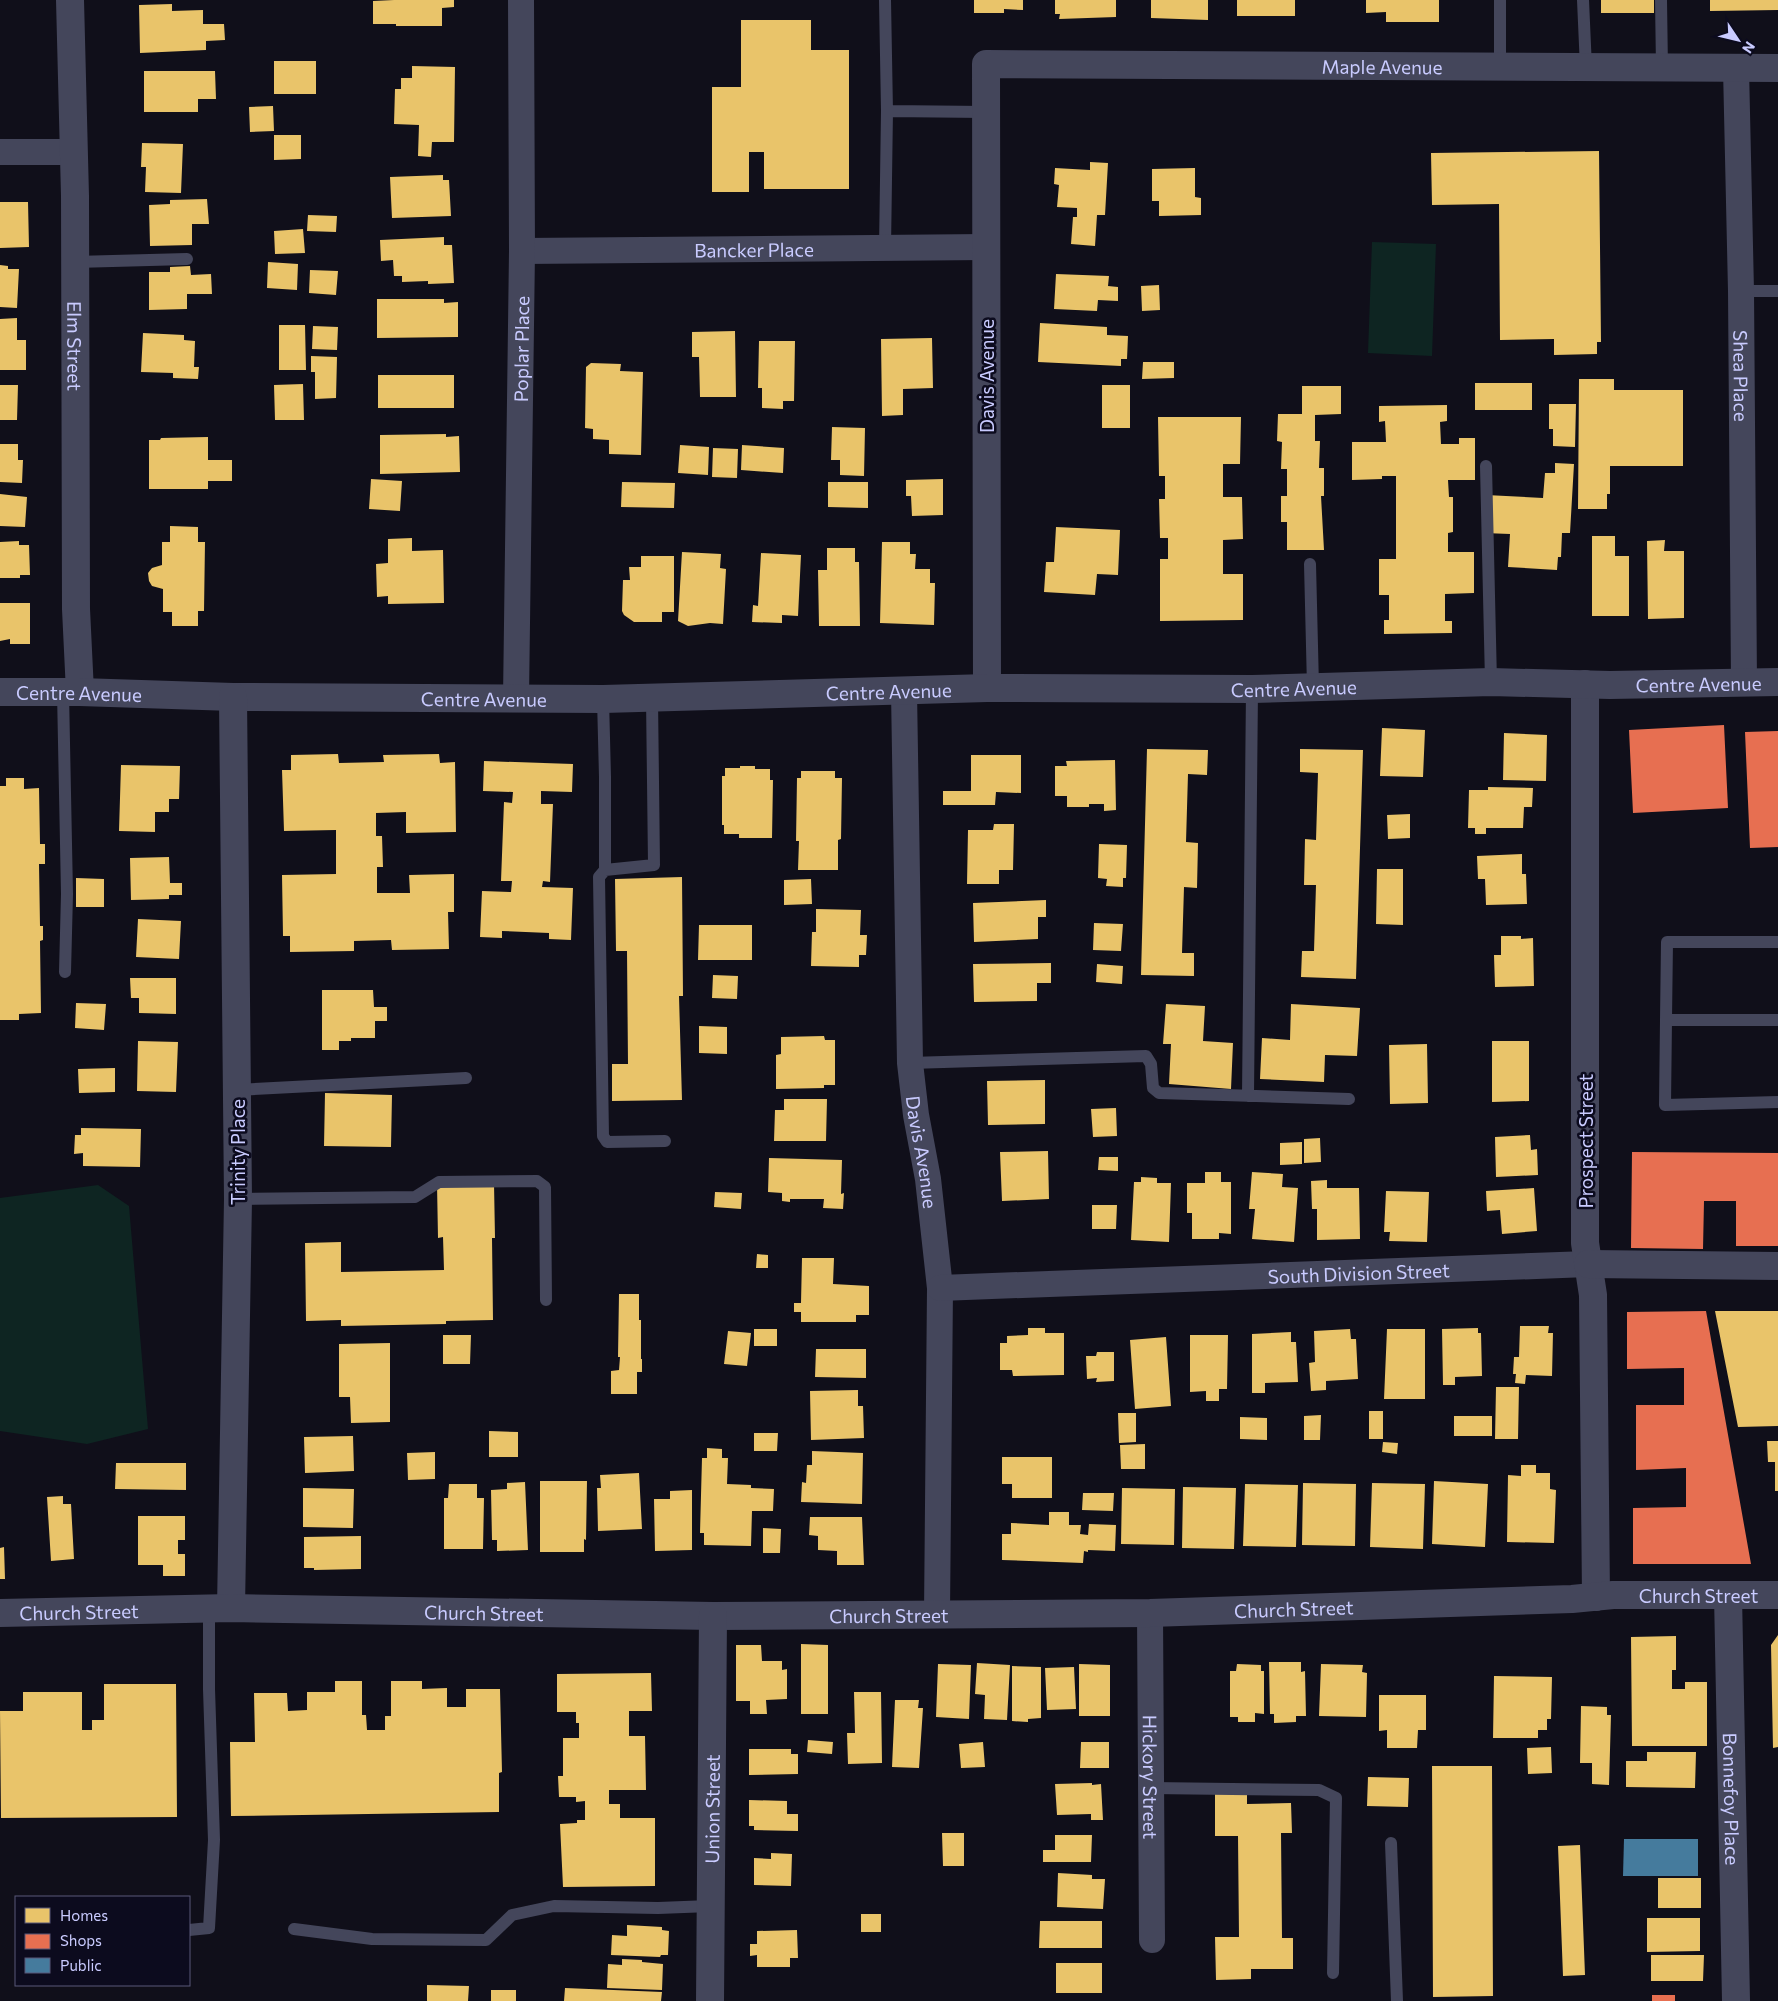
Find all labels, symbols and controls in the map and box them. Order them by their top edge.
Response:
north arrow [1713,15,1763,65]
text: N [1739,39,1759,57]
street label: Maple Avenue [1321,54,1443,78]
street label: Bancker Place [694,237,814,261]
street label: Poplar Place [508,296,533,402]
street label: Elm Street [64,301,87,391]
street label: Davis Avenue [975,319,998,433]
street label: Shea Place [1730,330,1754,422]
street label: Centre Avenue [1635,671,1762,696]
street label: Centre Avenue [1231,674,1357,701]
street label: Centre Avenue [825,678,952,704]
street label: Centre Avenue [16,680,142,706]
street label: Centre Avenue [421,687,547,710]
street label: Prospect Street [1574,1073,1597,1208]
street label: Davis Avenue [902,1094,943,1210]
street label: Trinity Place [226,1099,249,1205]
street label: South Division Street [1267,1258,1450,1287]
street label: Church Street [1639,1584,1758,1607]
street label: Church Street [1234,1595,1354,1622]
street label: Church Street [19,1598,139,1624]
street label: Church Street [424,1600,544,1625]
street label: Church Street [829,1603,949,1627]
street label: Hickory Street [1139,1715,1163,1840]
street label: Bonnefoy Place [1719,1732,1745,1866]
street label: Union Street [700,1754,723,1864]
legend [15,1896,190,1986]
text: Homes [60,1906,108,1924]
text: Shops [60,1931,102,1949]
text: Public [60,1956,102,1974]

